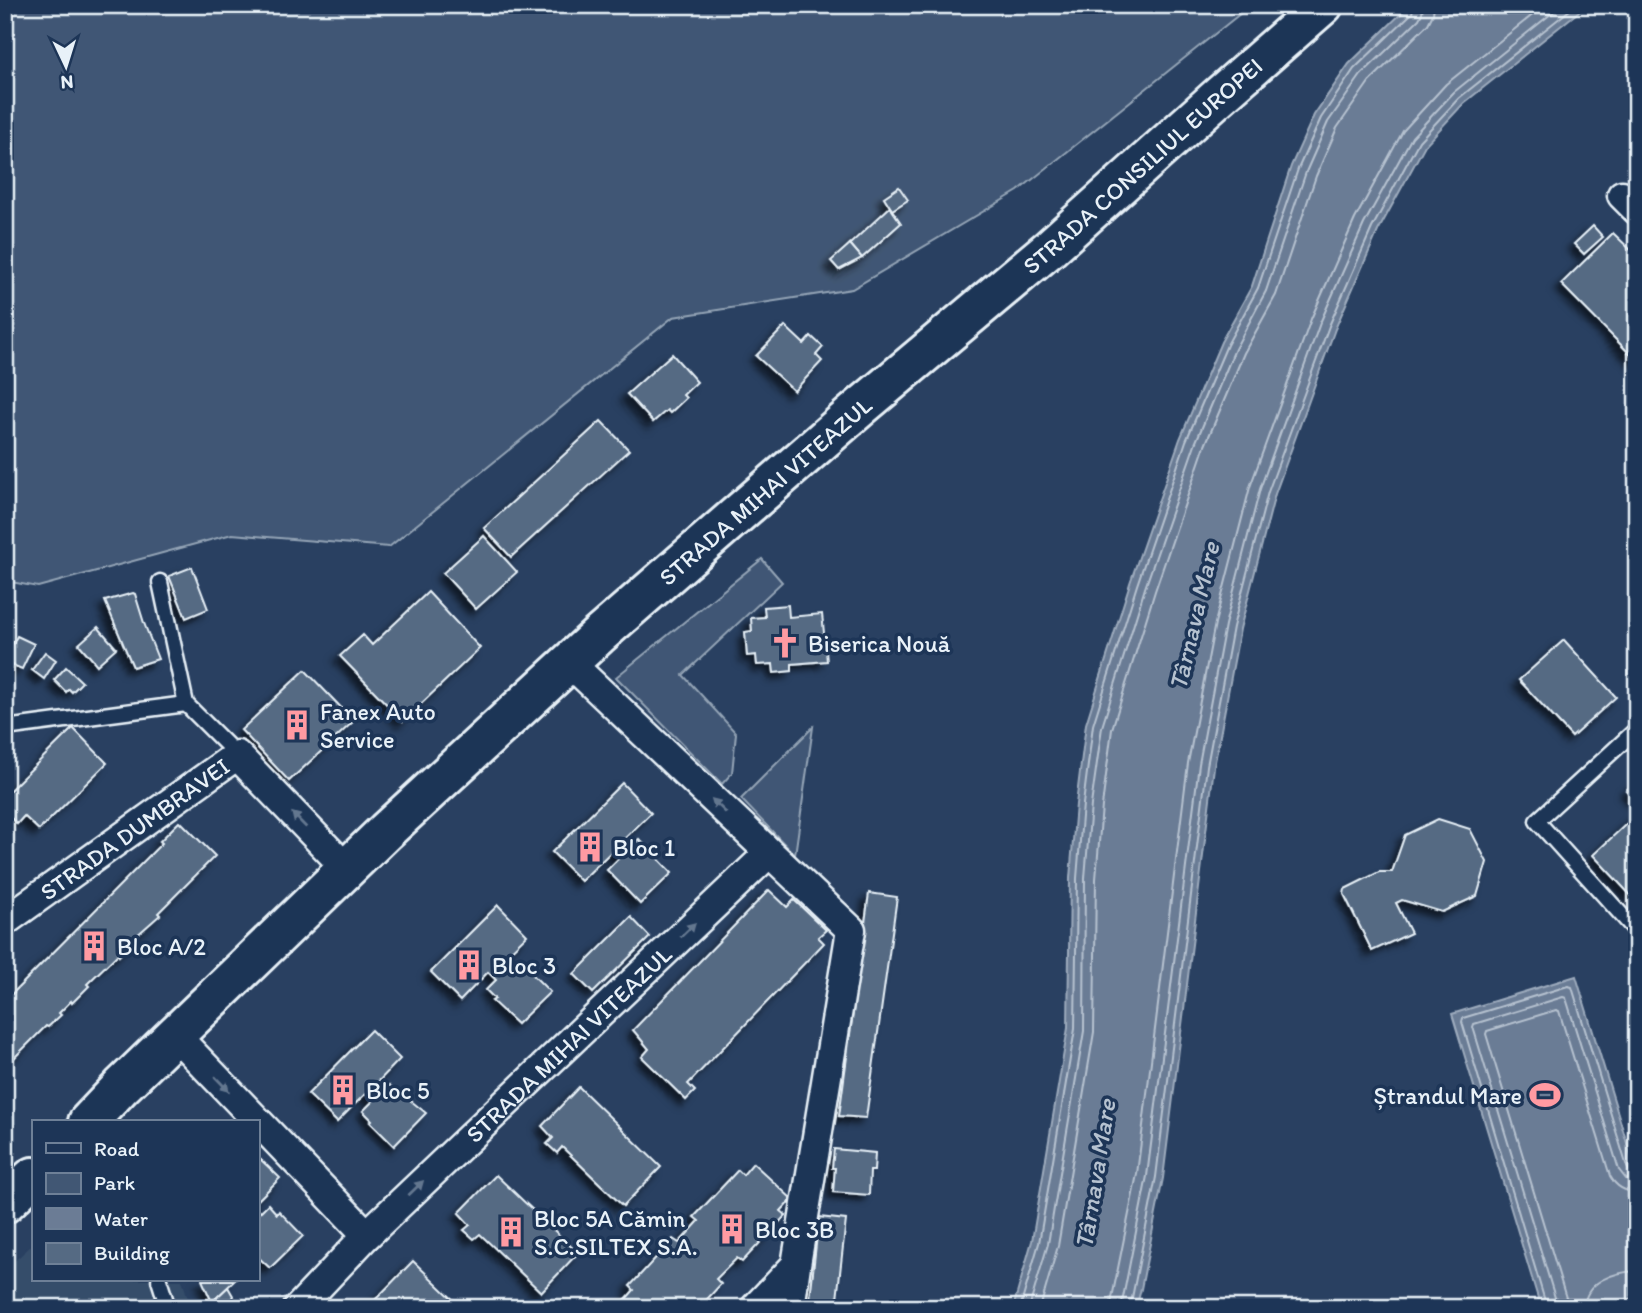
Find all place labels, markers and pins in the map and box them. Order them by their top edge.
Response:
church icon: Biserica Nouă [768,626,802,660]
place label: Biserica Nouă [808,629,951,658]
place label: Fanex Auto Service [320,697,436,754]
building icon: Fanex Auto Service [280,708,314,742]
building icon: Bloc 1 [573,830,607,864]
place label: Bloc 1 [613,833,675,862]
building icon: Bloc A/2 [77,929,111,963]
place label: Bloc A/2 [117,932,206,961]
building icon: Bloc 3 [452,948,486,982]
place label: Bloc 3 [492,951,556,980]
building icon: Bloc 5 [326,1073,360,1107]
place label: Bloc 5 [366,1076,430,1105]
sports icon: Ștrandul Mare [1528,1078,1562,1112]
place label: Ștrandul Mare [1373,1081,1522,1110]
place label: Bloc 5A Cămin S.C.SILTEX S.A. [534,1204,698,1261]
building icon: Bloc 3B [715,1212,749,1246]
building icon: Bloc 5A Cămin S.C.SILTEX S.A. [494,1215,528,1249]
place label: Bloc 3B [755,1215,834,1244]

